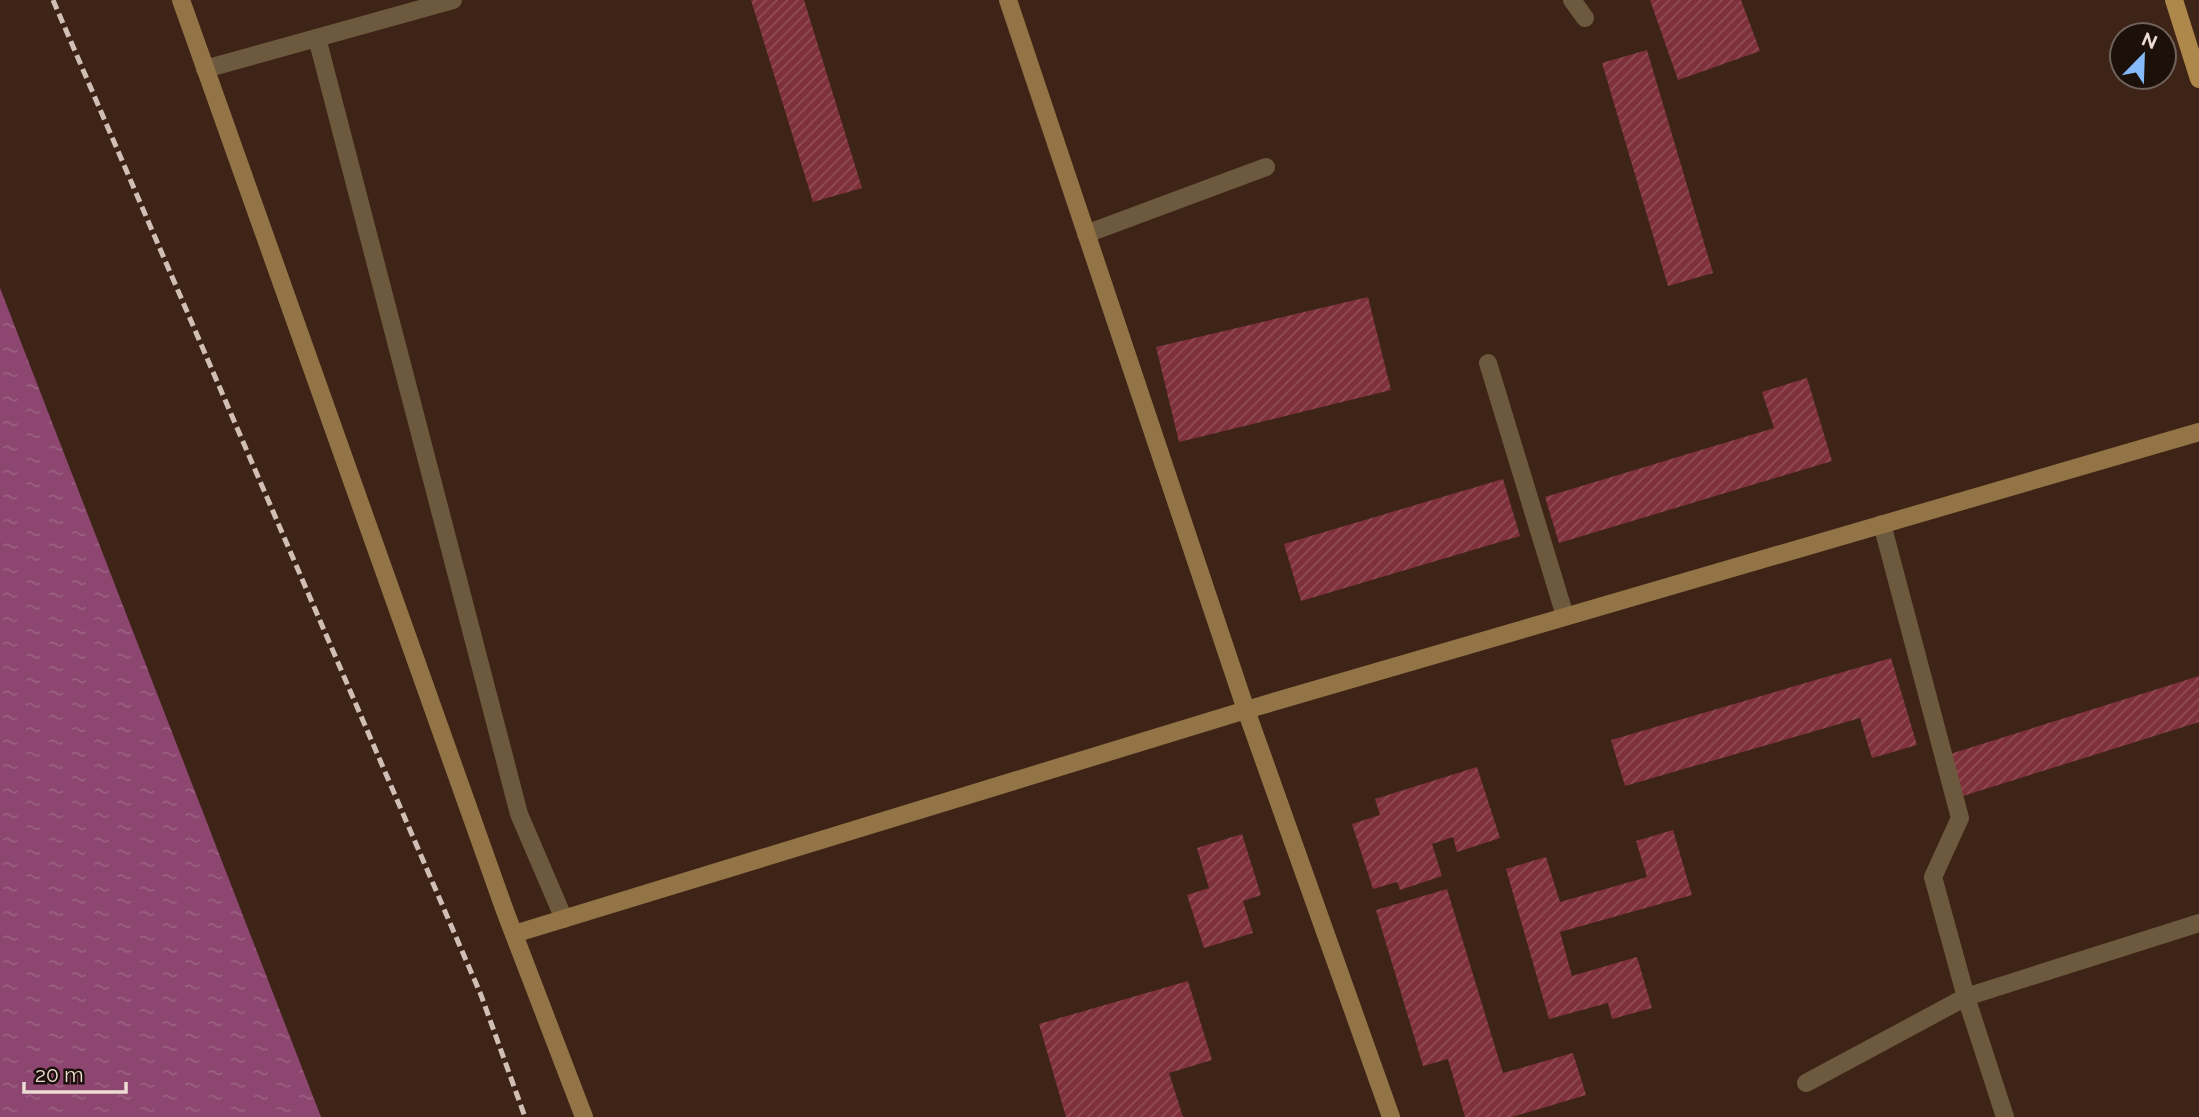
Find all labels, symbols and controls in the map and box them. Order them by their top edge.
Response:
north arrow [2108,21,2178,91]
text: N [2139,27,2161,53]
scale bar [24,1050,126,1094]
text: 20 m [35,1062,83,1087]

